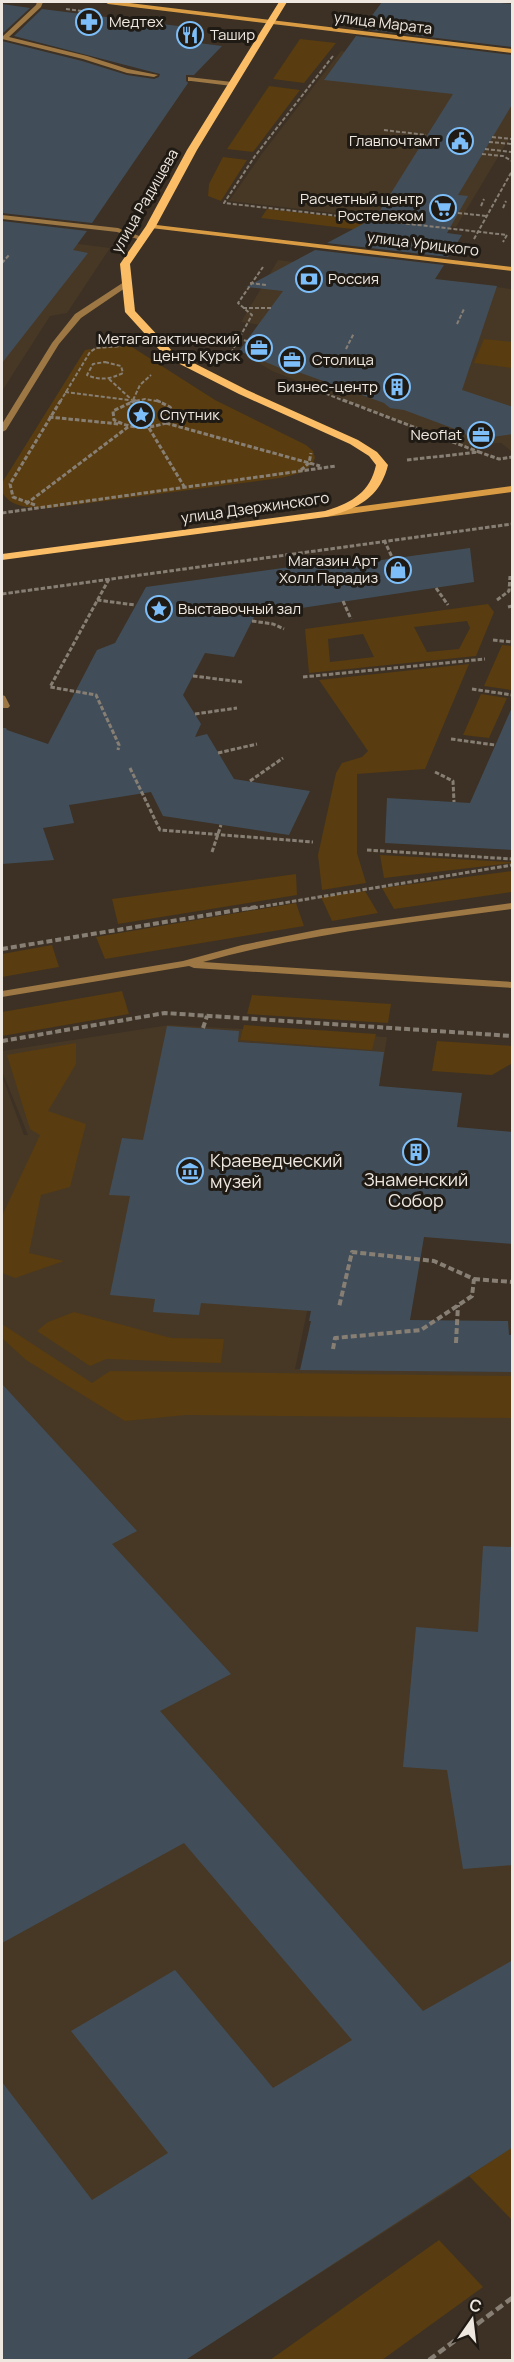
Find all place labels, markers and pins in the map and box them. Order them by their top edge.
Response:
pharmacy icon: Медтех [74,7,104,37]
place label: Медтех [109,11,163,32]
restaurant icon: Ташир [175,20,205,50]
place label: Ташир [210,24,255,45]
public building icon: Главпочтамт [445,126,475,156]
place label: Главпочтамт [349,130,440,151]
place label: Расчетный центр Ростелеком [300,188,424,226]
supermarket icon: Расчетный центр Ростелеком [428,193,458,223]
bank icon: Россия [294,264,324,294]
place label: Россия [328,268,379,289]
place label: Метагалактический центр Курск [98,328,241,366]
office icon: Метагалактический центр Курск [244,333,274,363]
office icon: Столица [277,345,307,375]
place label: Столица [312,349,374,370]
building icon: Бизнес-центр [382,372,412,402]
place label: Бизнес-центр [277,376,378,397]
place icon: Спутник [126,400,156,430]
place label: Спутник [160,404,220,425]
office icon: Neoflat [466,420,496,450]
place label: Neoflat [410,424,462,445]
place label: Магазин Арт Холл Парадиз [279,550,378,588]
shop icon: Магазин Арт Холл Парадиз [383,555,413,585]
place icon: Выставочный зал [144,594,174,624]
place label: Выставочный зал [178,598,301,619]
building icon: Знаменский Собор [401,1137,431,1167]
place label: Краеведческий музей [210,1148,342,1193]
museum icon: Краеведческий музей [175,1156,205,1186]
place label: Знаменский Собор [364,1167,468,1212]

